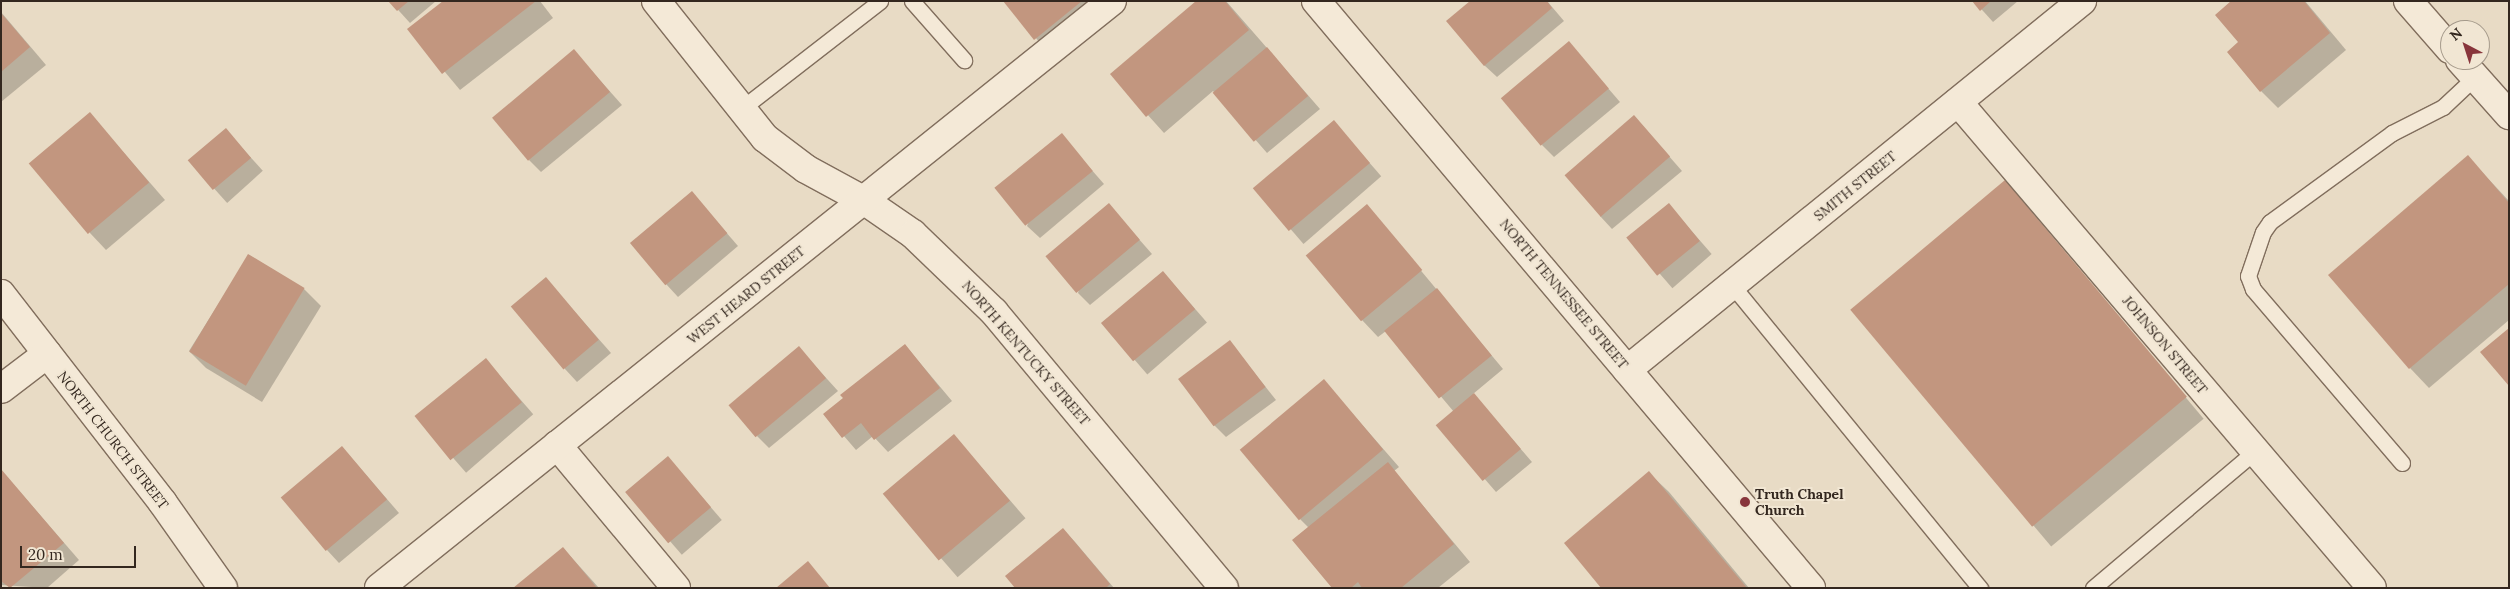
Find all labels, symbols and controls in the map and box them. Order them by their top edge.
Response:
north arrow [2440,20,2490,70]
text: N [2446,24,2466,45]
street label: SMITH STREET [1810,148,1900,224]
street label: NORTH TENNESSEE STREET [1496,216,1632,372]
street label: WEST HEARD STREET [684,242,808,348]
street label: NORTH KENTUCKY STREET [959,277,1093,429]
street label: JOHNSON STREET [2119,292,2211,398]
street label: NORTH CHURCH STREET [54,368,172,512]
place label: Truth Chapel Church [1755,486,1843,518]
marker: Truth Chapel Church [1739,496,1751,508]
scale bar [22,536,139,568]
text: 20 m [28,545,63,564]

